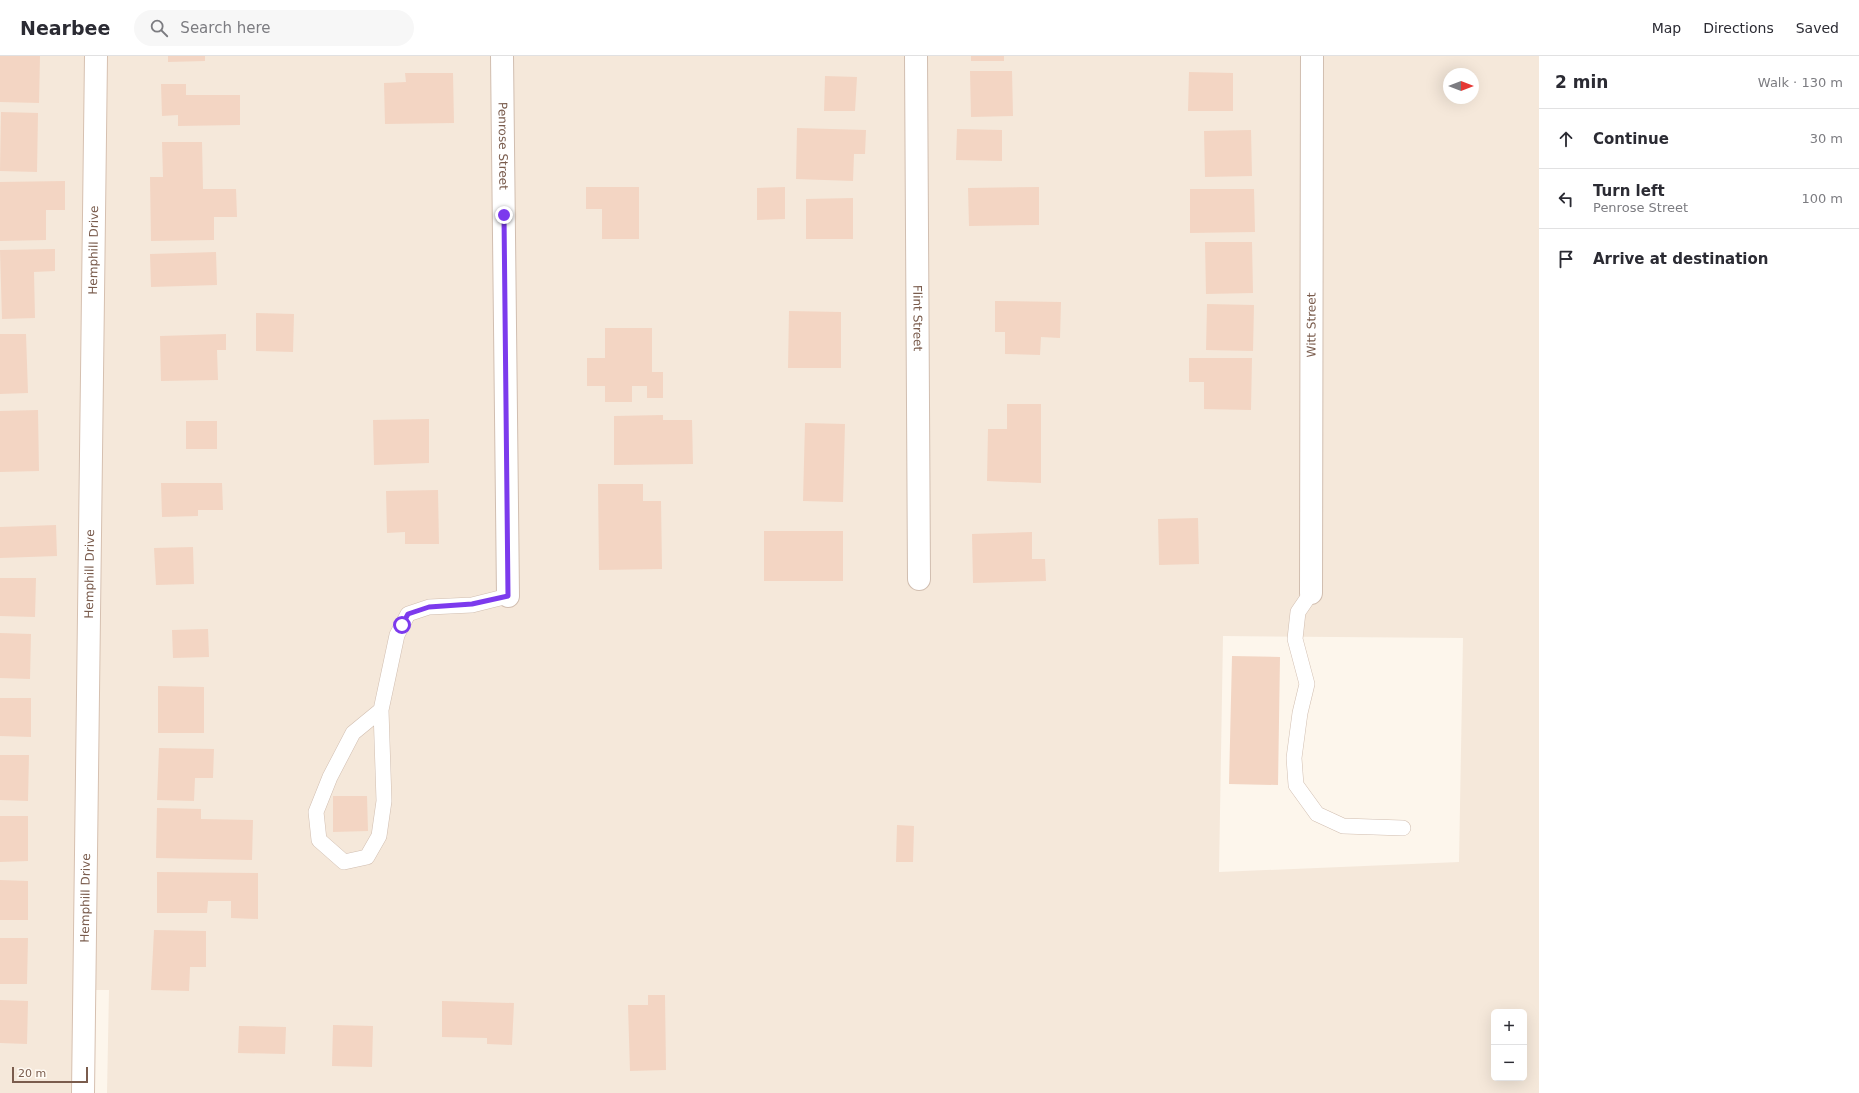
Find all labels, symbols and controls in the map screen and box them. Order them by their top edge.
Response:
search box [134,10,414,46]
text: Nearbee [20,17,110,39]
icon: search [148,17,170,39]
text: Search here [180,19,270,37]
text: Map [1652,20,1681,36]
text: Directions [1703,20,1774,36]
text: Saved [1796,20,1839,36]
north arrow [1443,68,1479,104]
text: 2 min [1555,72,1608,92]
text: Walk · 130 m [1758,75,1843,90]
street label: Penrose Street [496,102,510,190]
icon: ahead [1555,128,1577,150]
text: Continue [1593,130,1669,148]
text: 30 m [1810,131,1843,146]
text: Turn left [1593,182,1665,200]
icon: left [1555,188,1577,210]
text: 100 m [1801,191,1843,206]
text: Penrose Street [1593,200,1688,215]
street label: Hemphill Drive [86,205,101,295]
route end [495,206,513,224]
icon: arrive [1555,248,1577,270]
text: Arrive at destination [1593,250,1768,268]
street label: Flint Street [910,285,925,351]
street label: Witt Street [1304,292,1319,357]
street label: Hemphill Drive [82,529,97,619]
route start [393,616,411,634]
street label: Hemphill Drive [78,853,93,943]
map controls [1491,1009,1527,1081]
button: + [1491,1009,1527,1045]
button: − [1491,1045,1527,1081]
scale bar [12,1065,88,1084]
text: 20 m [18,1067,46,1080]

